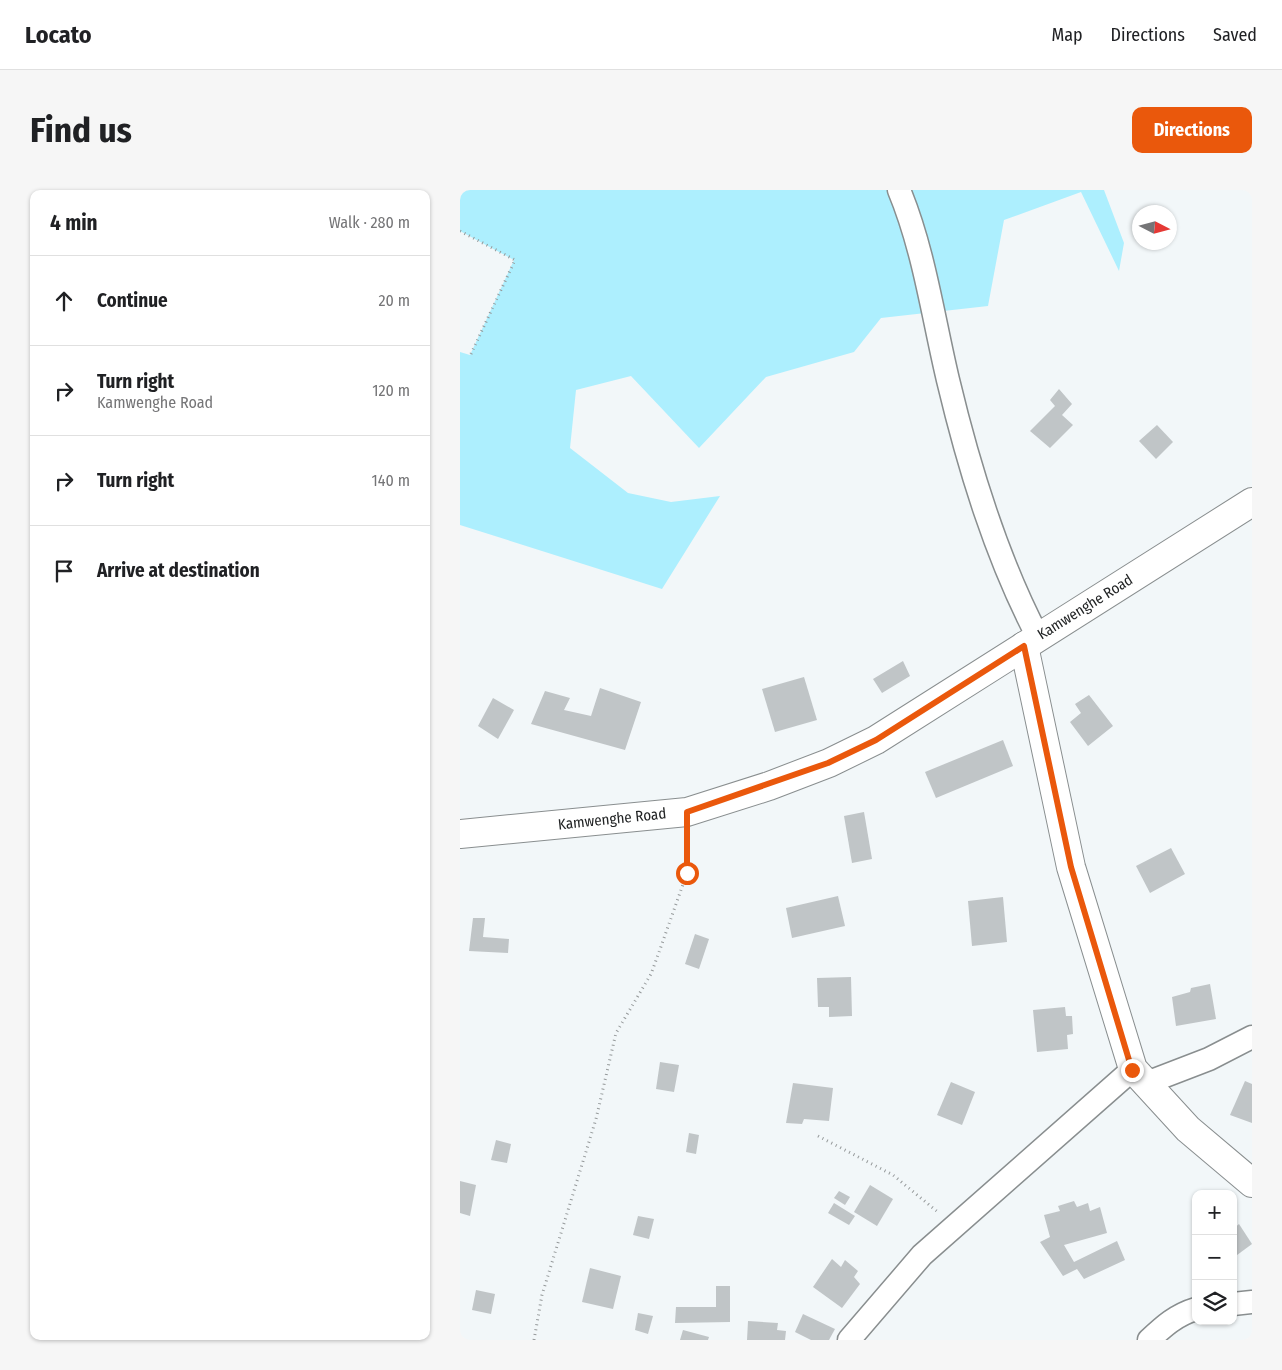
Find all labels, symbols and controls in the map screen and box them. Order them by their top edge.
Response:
text: Locato [25,21,91,49]
text: Map [1051,24,1083,46]
text: Directions [1111,24,1185,46]
text: Saved [1213,24,1257,46]
button: Directions [1132,107,1252,153]
text: Find us [30,109,132,151]
north arrow [1132,205,1177,250]
text: 4 min [50,210,98,236]
text: Walk · 280 m [329,213,410,232]
icon: ahead [50,287,78,315]
text: Continue [97,289,168,312]
text: 20 m [379,291,410,310]
text: Turn right [97,370,174,393]
icon: right [50,377,78,405]
text: 120 m [372,381,410,400]
text: Kamwenghe Road [97,393,213,412]
icon: right [50,467,78,495]
text: Turn right [97,469,174,492]
text: 140 m [372,471,410,490]
icon: arrive [50,557,78,585]
text: Arrive at destination [97,559,260,582]
street label: Kamwenghe Road [1034,571,1136,643]
street label: Kamwenghe Road [557,804,667,834]
route start [676,862,699,885]
route end [1121,1059,1144,1082]
map controls [1192,1190,1237,1325]
button: + [1192,1190,1237,1235]
button: − [1192,1235,1237,1280]
button: layers [1192,1280,1237,1325]

